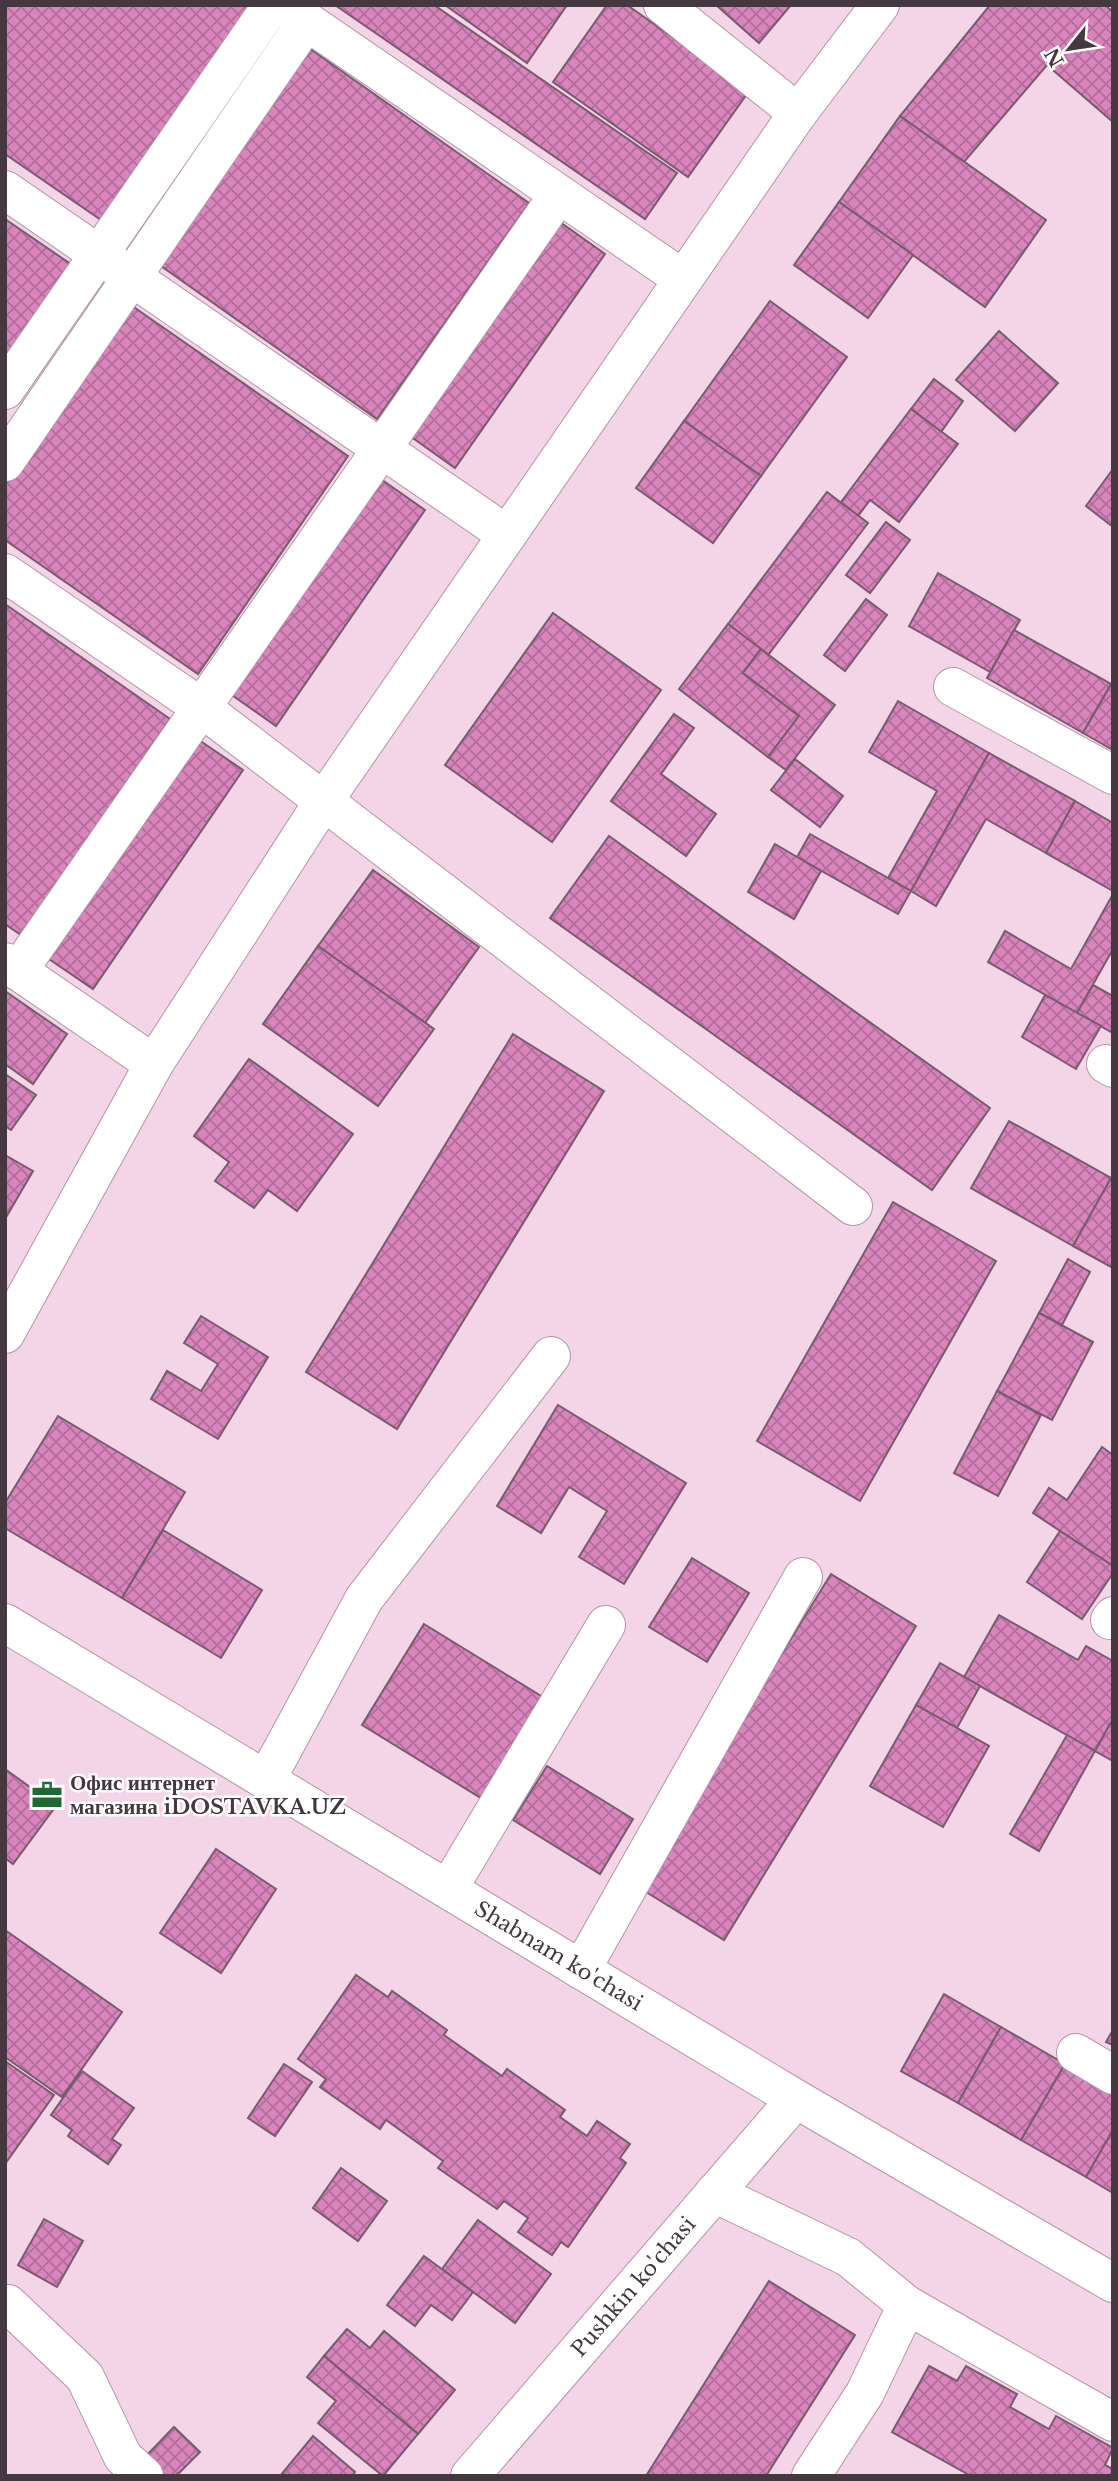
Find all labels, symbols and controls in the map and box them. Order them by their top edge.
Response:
north arrow [1034,14,1104,84]
text: N [1040,44,1069,71]
place label: Офис интернет магазина iDOSTAVKA.UZ [70,1770,346,1820]
office icon: Офис интернет магазина iDOSTAVKA.UZ [30,1778,64,1812]
street label: Shabnam ko'chasi [470,1896,647,2017]
street label: Pushkin ko'chasi [566,2212,701,2362]

